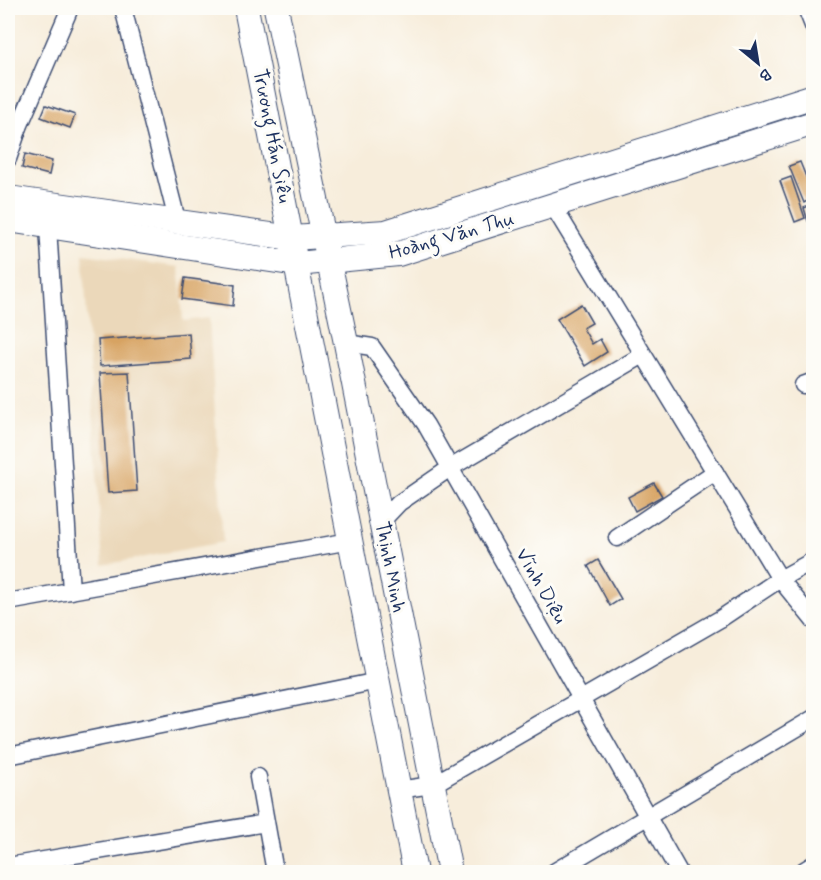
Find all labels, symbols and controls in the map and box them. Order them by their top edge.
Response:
north arrow [728,33,788,93]
text: B [755,63,774,86]
street label: Trương Hán Siêu [244,67,298,206]
street label: Hoàng Văn Thụ [386,205,519,269]
street label: Thịnh Minh [368,519,412,615]
street label: Vĩnh Diệu [508,543,574,629]

